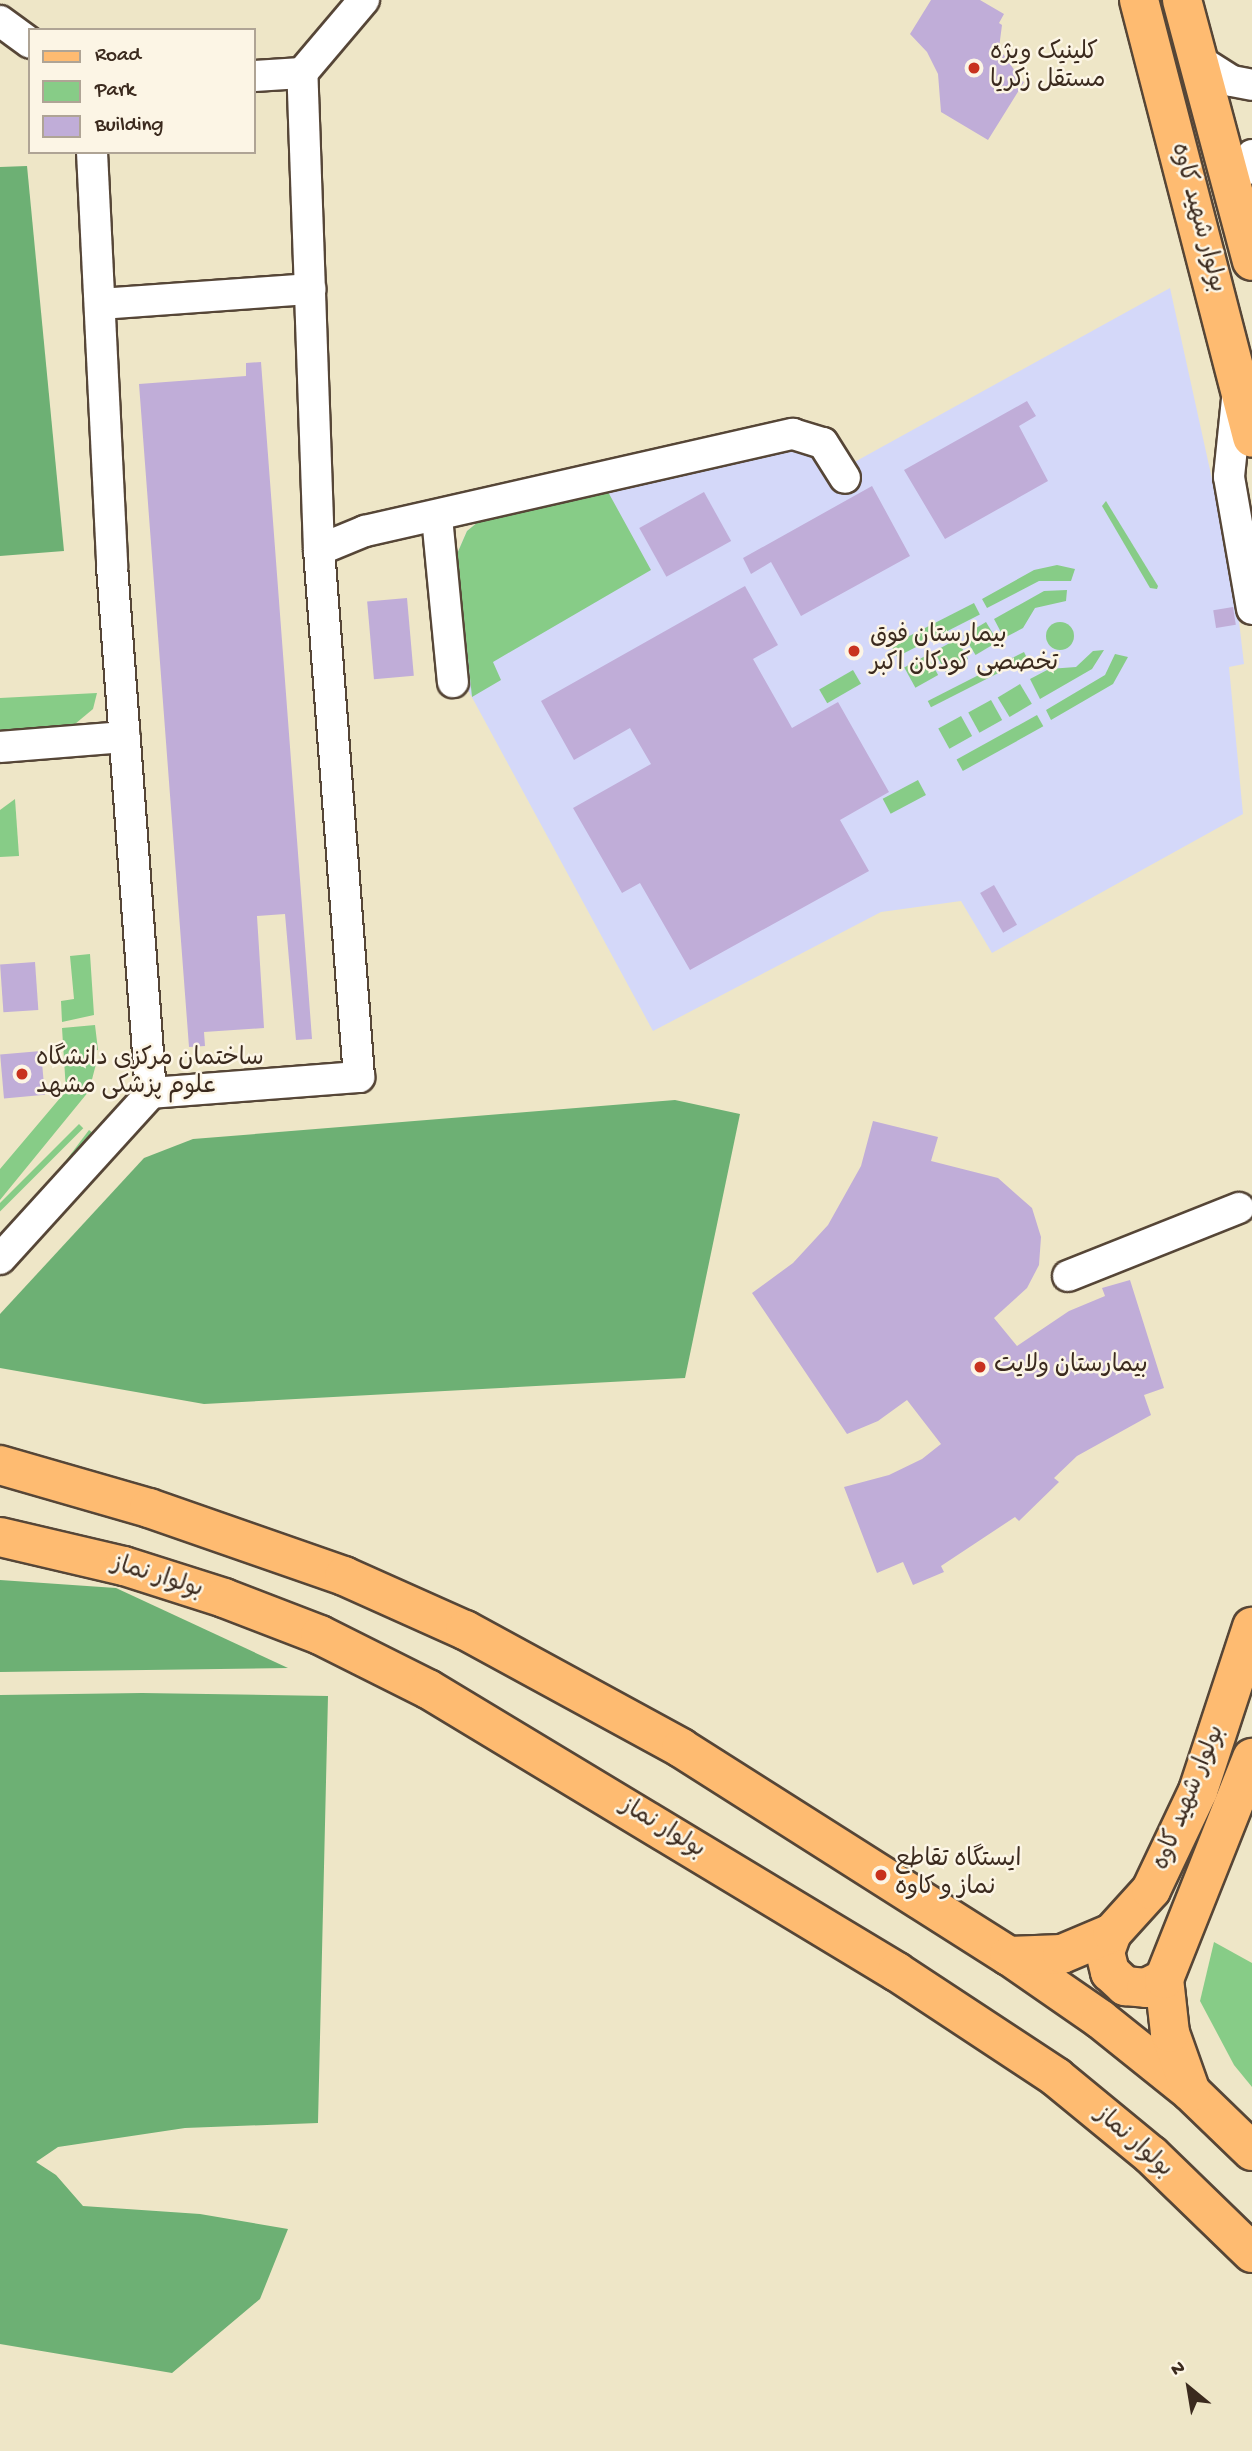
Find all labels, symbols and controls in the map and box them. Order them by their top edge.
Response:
legend [28,28,256,154]
place label: کلینیک ویژه مستقل زکریا [990,40,1106,96]
text: Road [95,44,141,69]
marker: کلینیک ویژه مستقل زکریا [964,58,984,78]
text: Park [95,79,135,104]
text: Building [95,114,164,139]
street label: بولوار شهید کاوه [1163,140,1231,296]
place label: بیمارستان فوق تخصصی کودکان اکبر [870,623,1058,679]
marker: بیمارستان فوق تخصصی کودکان اکبر [844,641,864,661]
place label: ساختمان مرکزی دانشگاه علوم پزشکی مشهد [36,1046,264,1102]
marker: ساختمان مرکزی دانشگاه علوم پزشکی مشهد [14,1066,30,1082]
place label: بیمارستان ولایت [994,1353,1148,1381]
marker: بیمارستان ولایت [972,1359,988,1375]
street label: بولوار نماز [108,1550,206,1606]
street label: بولوار شهید کاوه [1148,1721,1232,1875]
street label: بولوار نماز [614,1792,710,1866]
place label: ایستگاه تقاطع نماز و کاوه [895,1847,1021,1903]
marker: ایستگاه تقاطع نماز و کاوه [873,1867,889,1883]
street label: بولوار نماز [1088,2101,1178,2185]
north arrow [1154,2353,1224,2423]
text: N [1167,2356,1189,2382]

